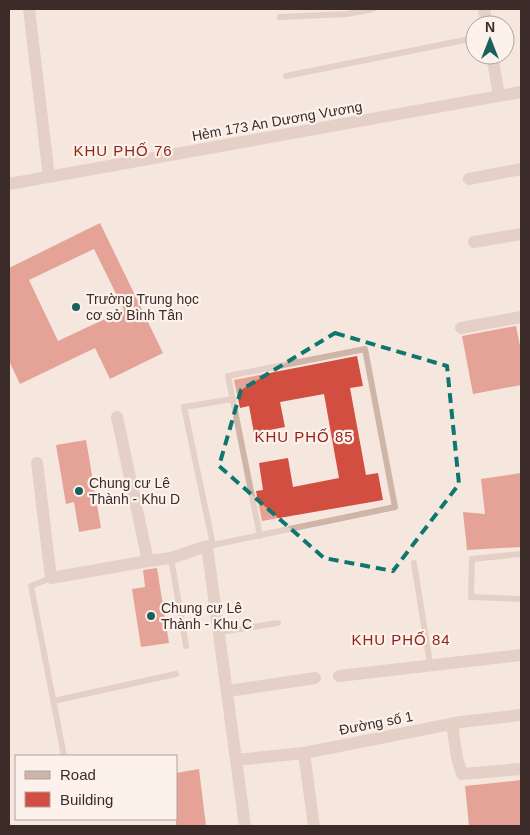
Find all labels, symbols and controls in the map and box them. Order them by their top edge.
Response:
north arrow [465,15,515,65]
text: N [485,19,495,35]
street label: Hẻm 173 An Dương Vương [191,98,363,144]
district label: KHU PHỐ 76 [73,142,173,159]
place label: Trường Trung học cơ sở Bình Tân [86,291,199,323]
marker: Trường Trung học cơ sở Bình Tân [70,301,82,313]
district label: KHU PHỐ 85 [254,428,354,445]
place label: Chung cư Lê Thành - Khu D [89,475,180,507]
marker: Chung cư Lê Thành - Khu D [73,485,85,497]
place label: Chung cư Lê Thành - Khu C [161,600,252,632]
marker: Chung cư Lê Thành - Khu C [145,610,157,622]
district label: KHU PHỐ 84 [351,631,451,648]
street label: Đường số 1 [338,708,414,738]
legend [15,755,178,820]
text: Road [60,766,96,783]
text: Building [60,791,113,808]

